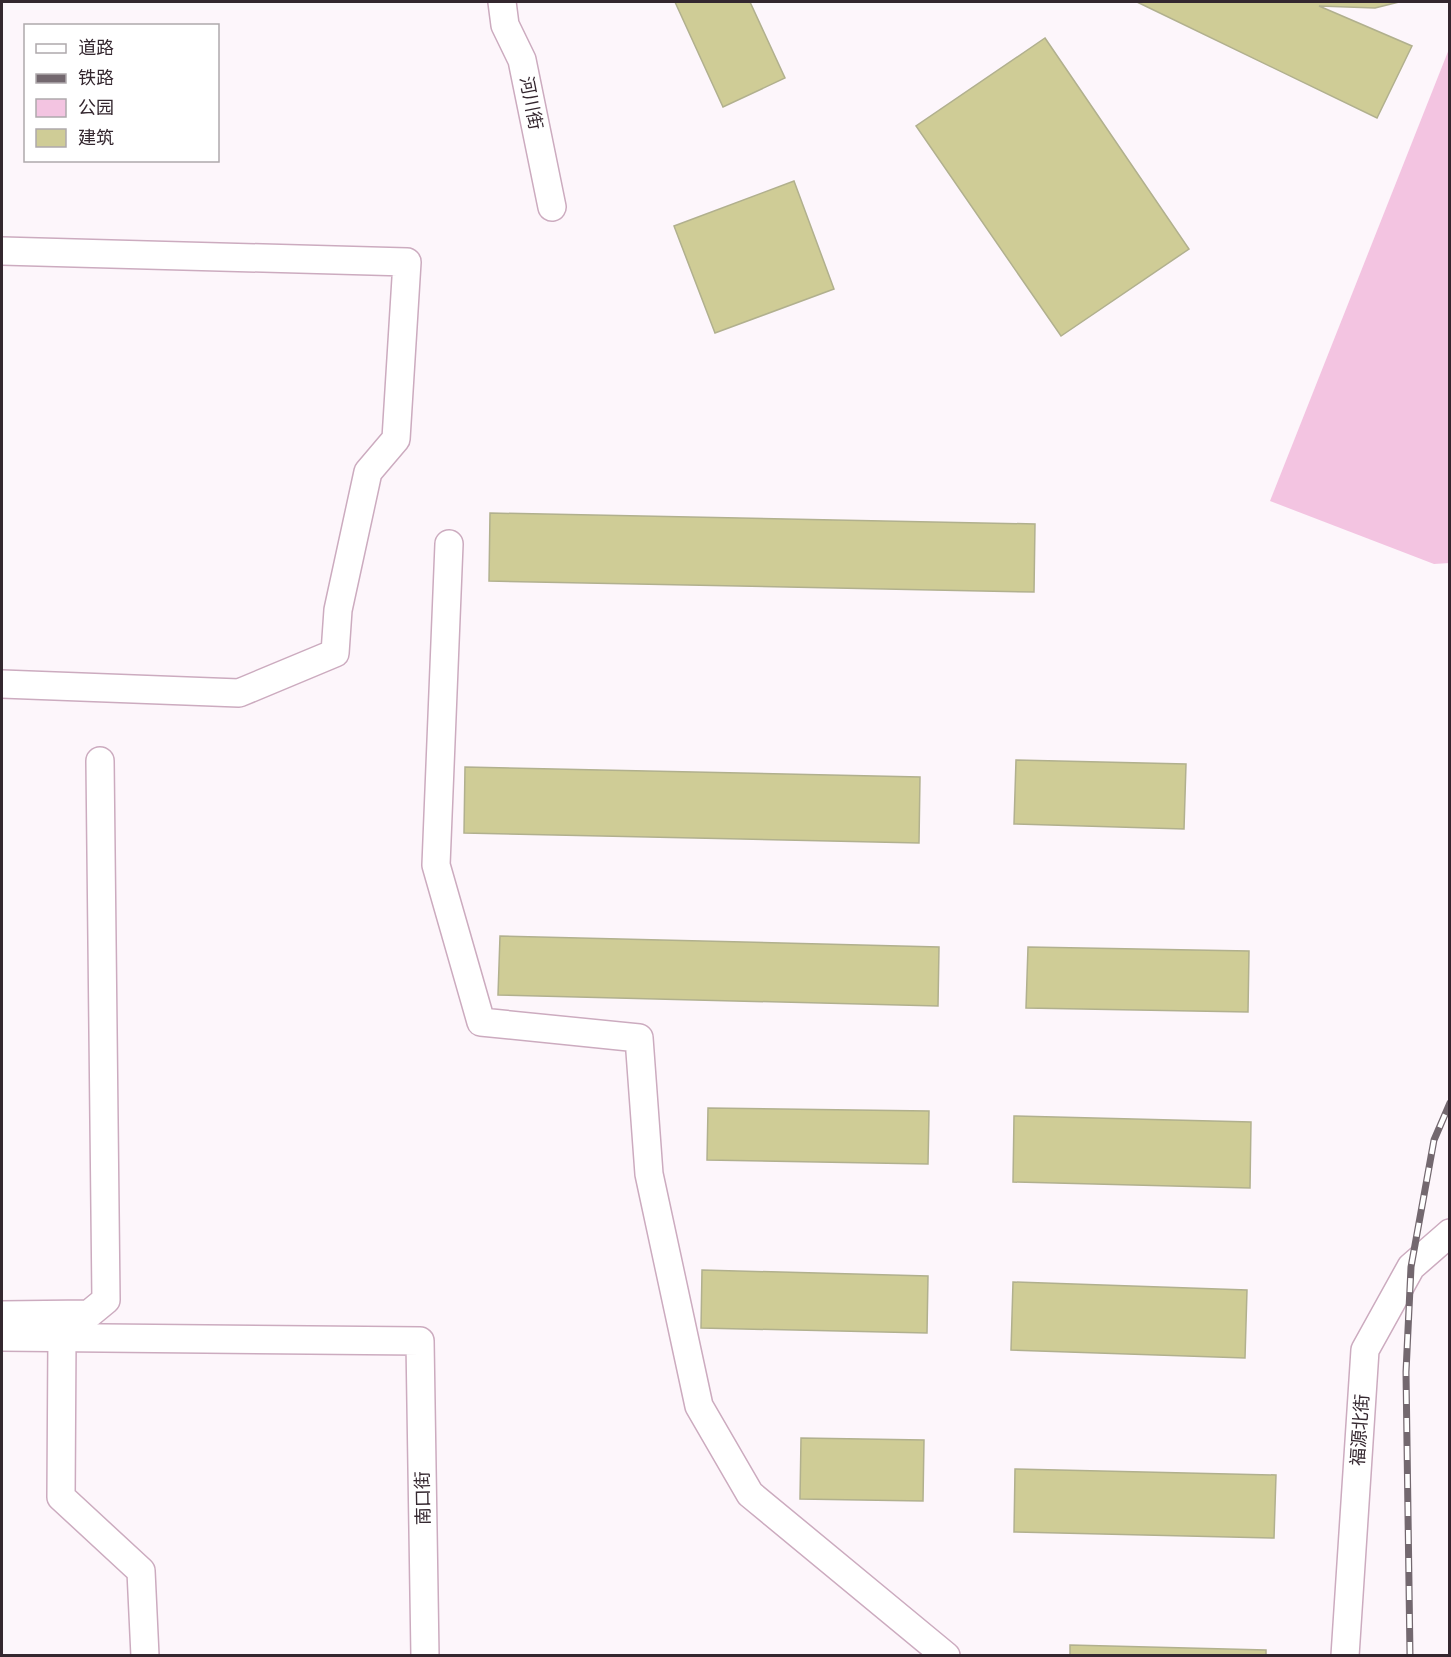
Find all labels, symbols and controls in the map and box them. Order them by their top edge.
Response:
legend [24,24,219,162]
text: 道路 [78,36,114,58]
text: 铁路 [78,66,114,88]
street label: 河川街 [516,74,548,131]
text: 公园 [78,96,114,118]
text: 建筑 [78,126,114,148]
street label: 福源北街 [1346,1393,1372,1467]
street label: 南口街 [411,1471,433,1525]

